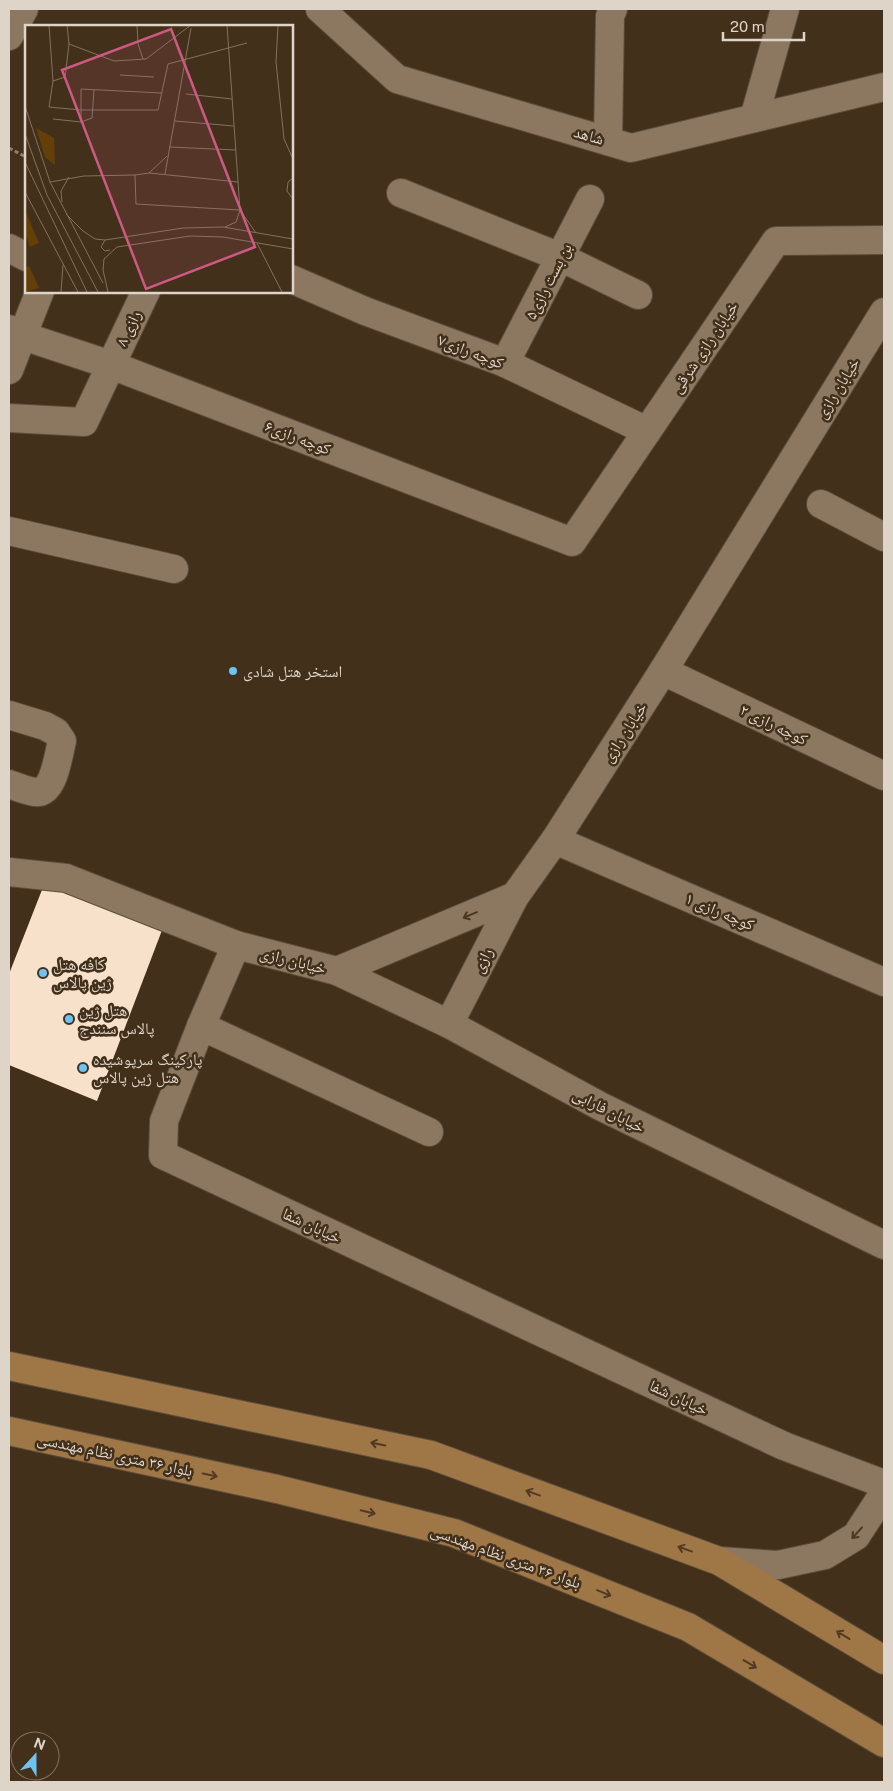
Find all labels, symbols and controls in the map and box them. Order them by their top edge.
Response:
scale bar [723,10,804,42]
text: 20 m [730,18,765,35]
inset map [25,25,292,292]
street label: شاهد [572,122,606,149]
street label: بن بست رازی۵ [521,240,577,323]
street label: خیابان رازی شرقی [667,298,743,397]
street label: رازی ۸ [112,307,146,350]
street label: کوچه رازی۷ [435,330,507,374]
street label: خیابان رازی [811,355,864,423]
street label: کوچه رازی۶ [262,416,334,460]
place label: استخر هتل شادی [243,662,342,682]
marker: استخر هتل شادی [227,665,239,677]
street label: خیابان رازی [598,699,652,766]
street label: کوچه رازی ۲ [737,700,811,750]
street label: کوچه رازی ۱ [682,889,757,935]
one-way arrow [463,911,478,920]
street label: خیابان رازی [257,943,328,979]
street label: رازی [468,944,498,977]
place label: کافه هتل ژین پالاس [53,955,112,993]
marker: کافه هتل ژین پالاس [37,967,49,979]
place label: هتل ژین پالاس سنندج [79,1001,155,1039]
marker: هتل ژین پالاس سنندج [63,1013,75,1025]
place label: پارکینگ سرپوشیده هتل ژین پالاس [93,1050,203,1088]
marker: پارکینگ سرپوشیده هتل ژین پالاس [77,1062,89,1074]
street label: خیابان فارابی [569,1084,648,1137]
street label: خیابان شفا [279,1204,344,1248]
street label: خیابان شفا [646,1376,711,1420]
street label: بلوار ۳۶ متری نظام مهندسی [35,1429,194,1481]
one-way arrow [371,1439,387,1448]
one-way arrow [202,1470,218,1480]
one-way arrow [526,1488,541,1497]
one-way arrow [360,1508,376,1517]
street label: بلوار ۳۶ متری نظام مهندسی [428,1520,584,1593]
one-way arrow [851,1526,863,1539]
one-way arrow [678,1544,694,1553]
one-way arrow [596,1589,611,1599]
one-way arrow [836,1630,850,1640]
one-way arrow [743,1659,757,1669]
north arrow [10,1731,60,1781]
text: N [32,1734,48,1753]

